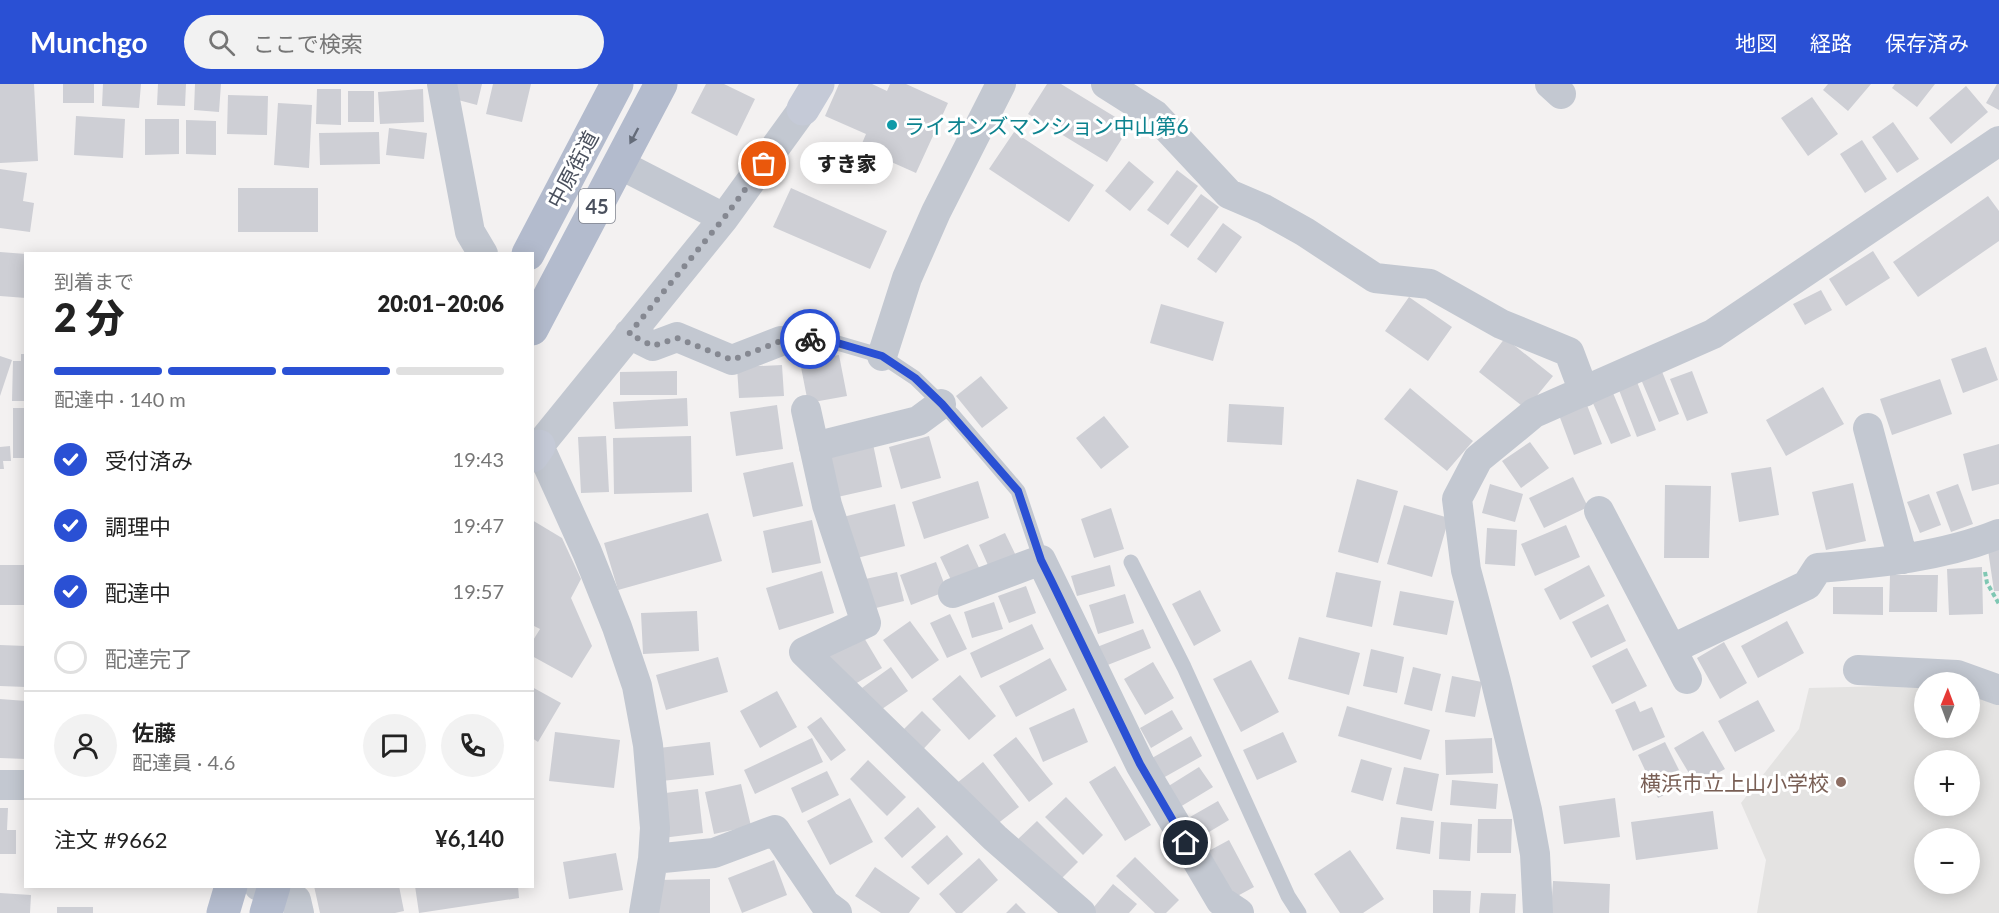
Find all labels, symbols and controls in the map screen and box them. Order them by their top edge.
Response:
search box [184,15,604,69]
text: Munchgo [30,25,148,59]
icon: search [205,26,238,59]
text: ここで検索 [253,30,363,57]
text: 地図 [1735,30,1777,55]
text: 経路 [1810,30,1852,55]
text: 保存済み [1885,30,1969,55]
place label: ライオンズマンション中山第6 [904,113,1189,138]
marker: ライオンズマンション中山第6 [885,118,899,132]
street label: 中原街道 [541,126,603,212]
one-way arrow [629,127,639,144]
pin [738,138,789,189]
callout: すき家 [800,143,893,185]
icon: bag [747,147,780,180]
text: すき家 [817,151,877,175]
road number: 45 [579,189,615,223]
text: 到着まで [54,269,134,293]
text: 20:01–20:06 [378,290,504,317]
text: 2 分 [54,294,125,340]
courier [780,309,840,369]
icon: bike [794,323,827,356]
text: 配達中 · 140 m [54,387,186,411]
icon: check [54,443,87,476]
text: 受付済み [105,447,193,474]
text: 19:43 [453,447,504,471]
icon: check [54,509,87,542]
text: 調理中 [105,513,171,540]
text: 19:47 [453,513,504,537]
icon: check [54,575,87,608]
text: 配達中 [105,579,171,606]
text: 19:57 [453,579,504,603]
text: 配達完了 [105,645,193,672]
north arrow [1914,672,1980,738]
map controls [1914,672,1980,894]
button: person [54,714,117,777]
button: chat [363,714,426,777]
button: phone [441,714,504,777]
text: 佐藤 [132,719,176,746]
text: 配達員 · 4.6 [132,750,235,774]
button: + [1914,750,1980,816]
place label: 横浜市立上山小学校 [1640,770,1829,795]
marker: 横浜市立上山小学校 [1834,775,1848,789]
pin [1160,817,1211,868]
text: ¥6,140 [435,825,504,852]
text: 注文 #9662 [54,826,167,853]
icon: home [1169,826,1202,859]
button: − [1914,828,1980,894]

